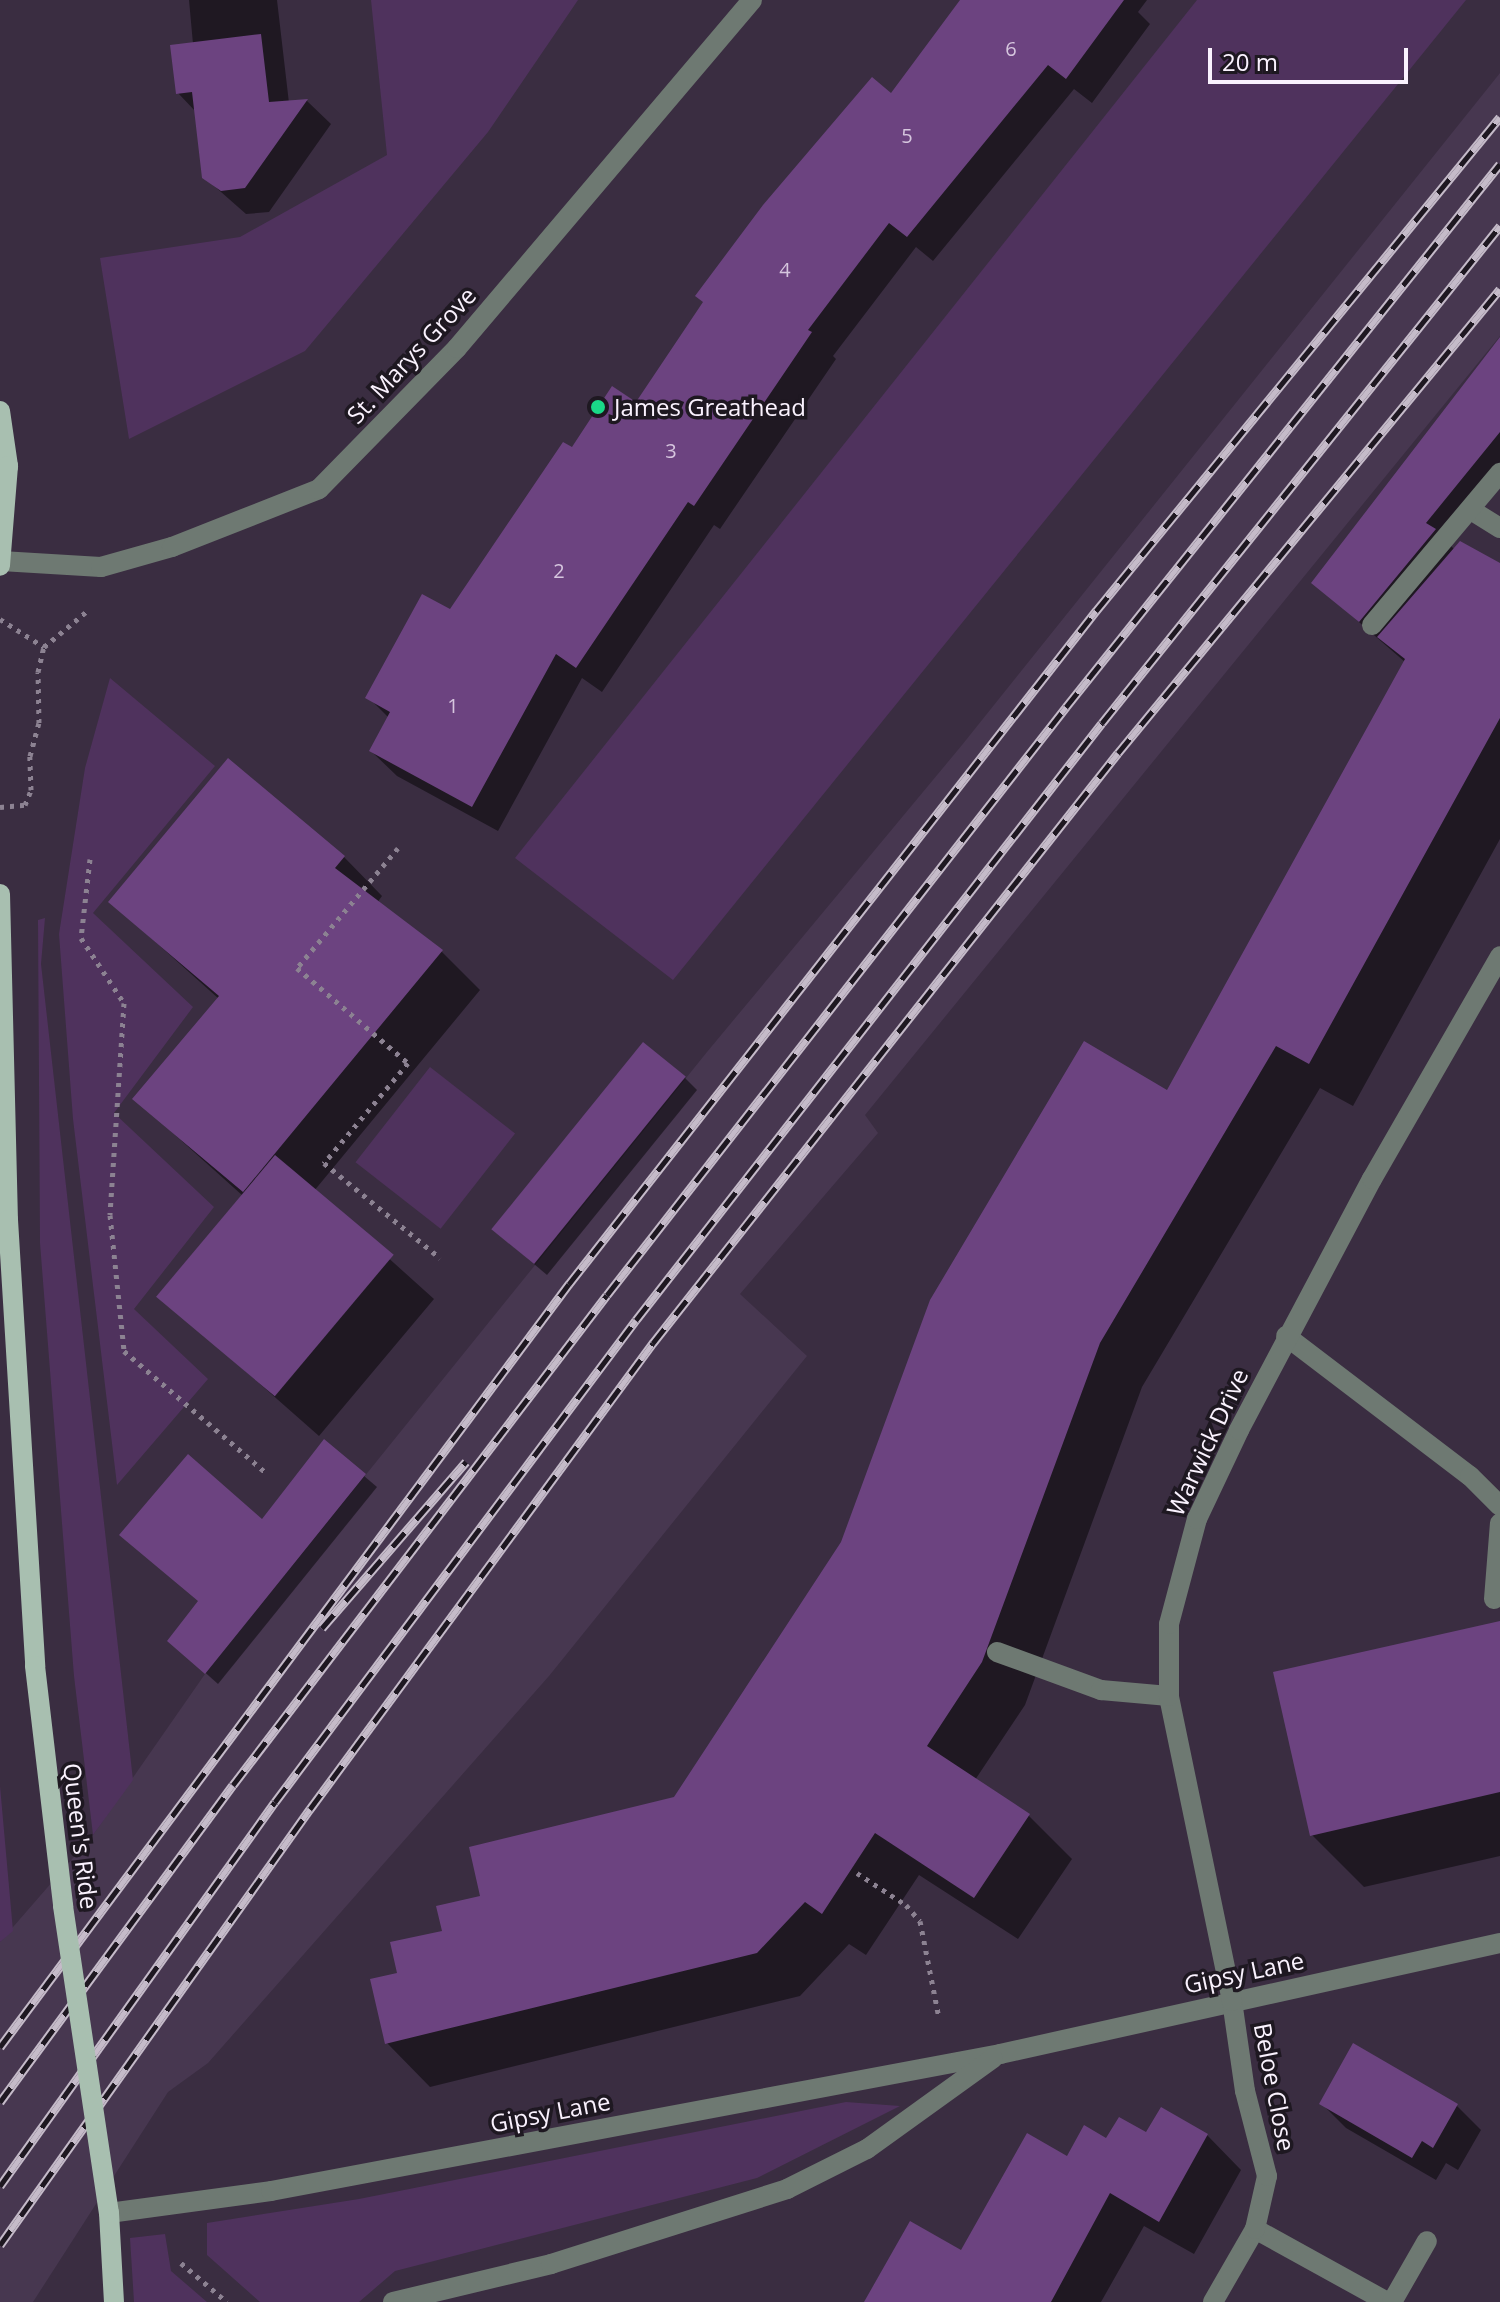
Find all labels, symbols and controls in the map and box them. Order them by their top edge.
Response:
scale bar [1212,32,1412,82]
house number: 6 [1005,36,1017,60]
text: 20 m [1222,45,1278,78]
house number: 5 [901,123,913,147]
house number: 4 [779,257,791,281]
street label: St. Marys Grove [341,281,481,429]
place label: James Greathead [614,393,806,421]
marker: James Greathead [589,398,607,416]
house number: 3 [665,438,677,462]
house number: 2 [553,558,565,582]
house number: 1 [447,693,459,717]
street label: Warwick Drive [1160,1364,1254,1520]
street label: Queen's Ride [58,1761,104,1911]
street label: Gipsy Lane [1181,1945,1307,1999]
street label: Beloe Close [1248,2021,1302,2153]
street label: Gipsy Lane [487,2086,613,2138]

